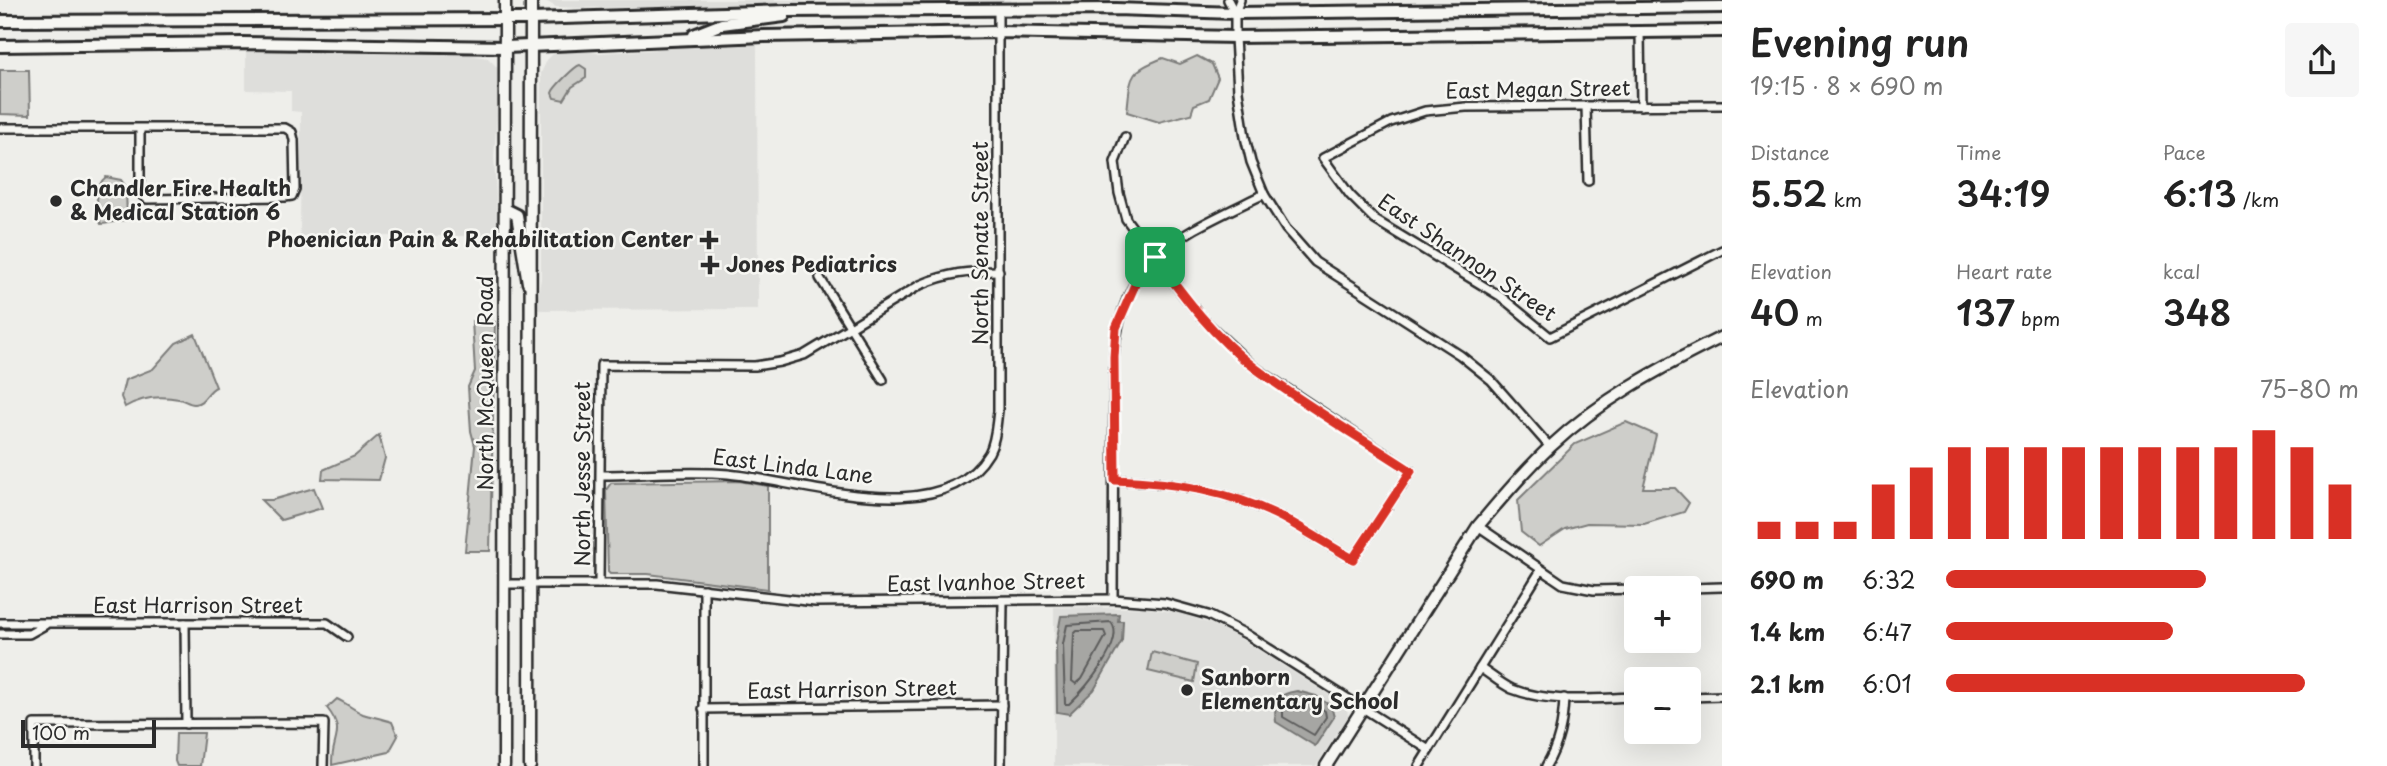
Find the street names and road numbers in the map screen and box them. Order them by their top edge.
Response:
street label: East Megan Street [1445,70,1631,106]
street label: North Senate Street [963,141,995,345]
street label: East Shannon Street [1372,185,1564,328]
street label: North McQueen Road [468,275,500,491]
street label: North Jesse Street [565,381,597,567]
street label: East Linda Lane [711,439,875,491]
street label: East Ivanhoe Street [887,563,1085,599]
street label: East Harrison Street [93,588,303,620]
street label: East Harrison Street [747,670,957,706]

